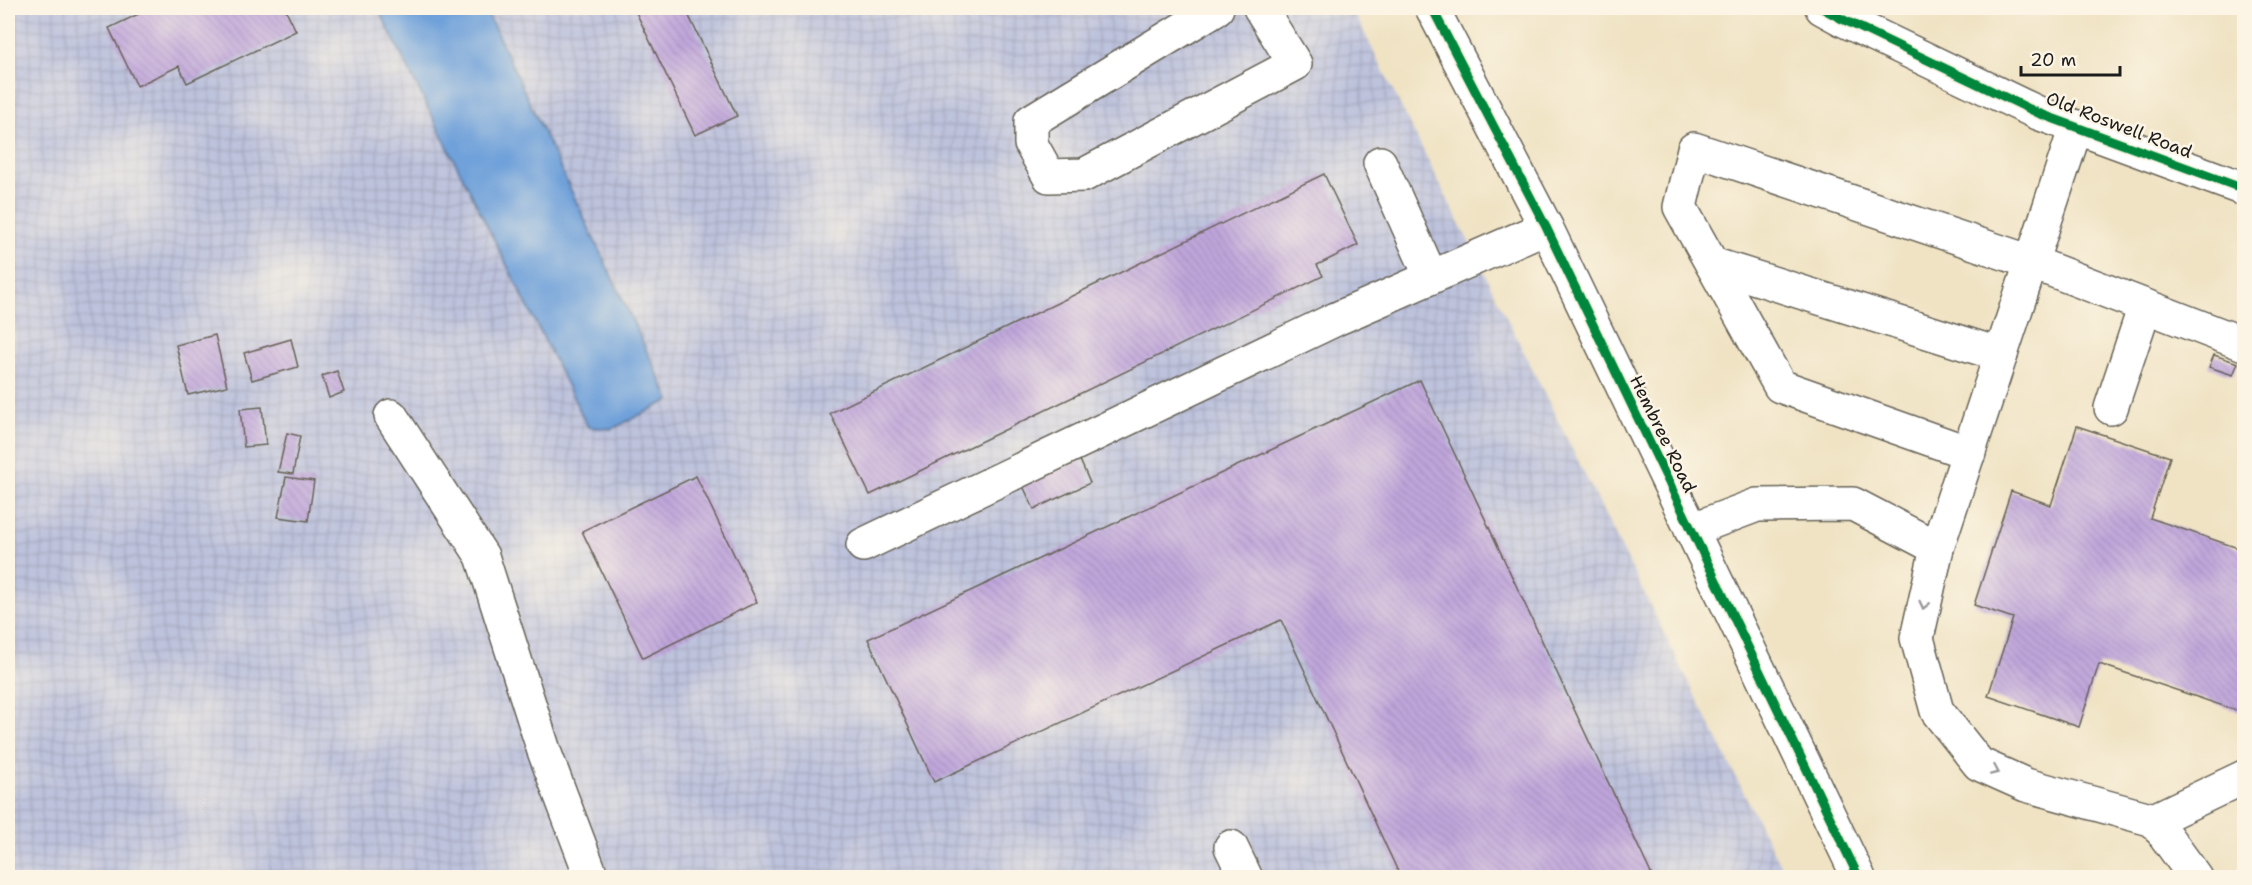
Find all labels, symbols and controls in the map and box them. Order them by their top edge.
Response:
scale bar [2021,39,2120,77]
text: 20 m [2030,48,2076,72]
street label: Old Roswell Road [2043,86,2195,164]
street label: Hembree Road [1624,371,1702,497]
one-way arrow [1919,599,1932,609]
one-way arrow [1989,764,2000,776]

